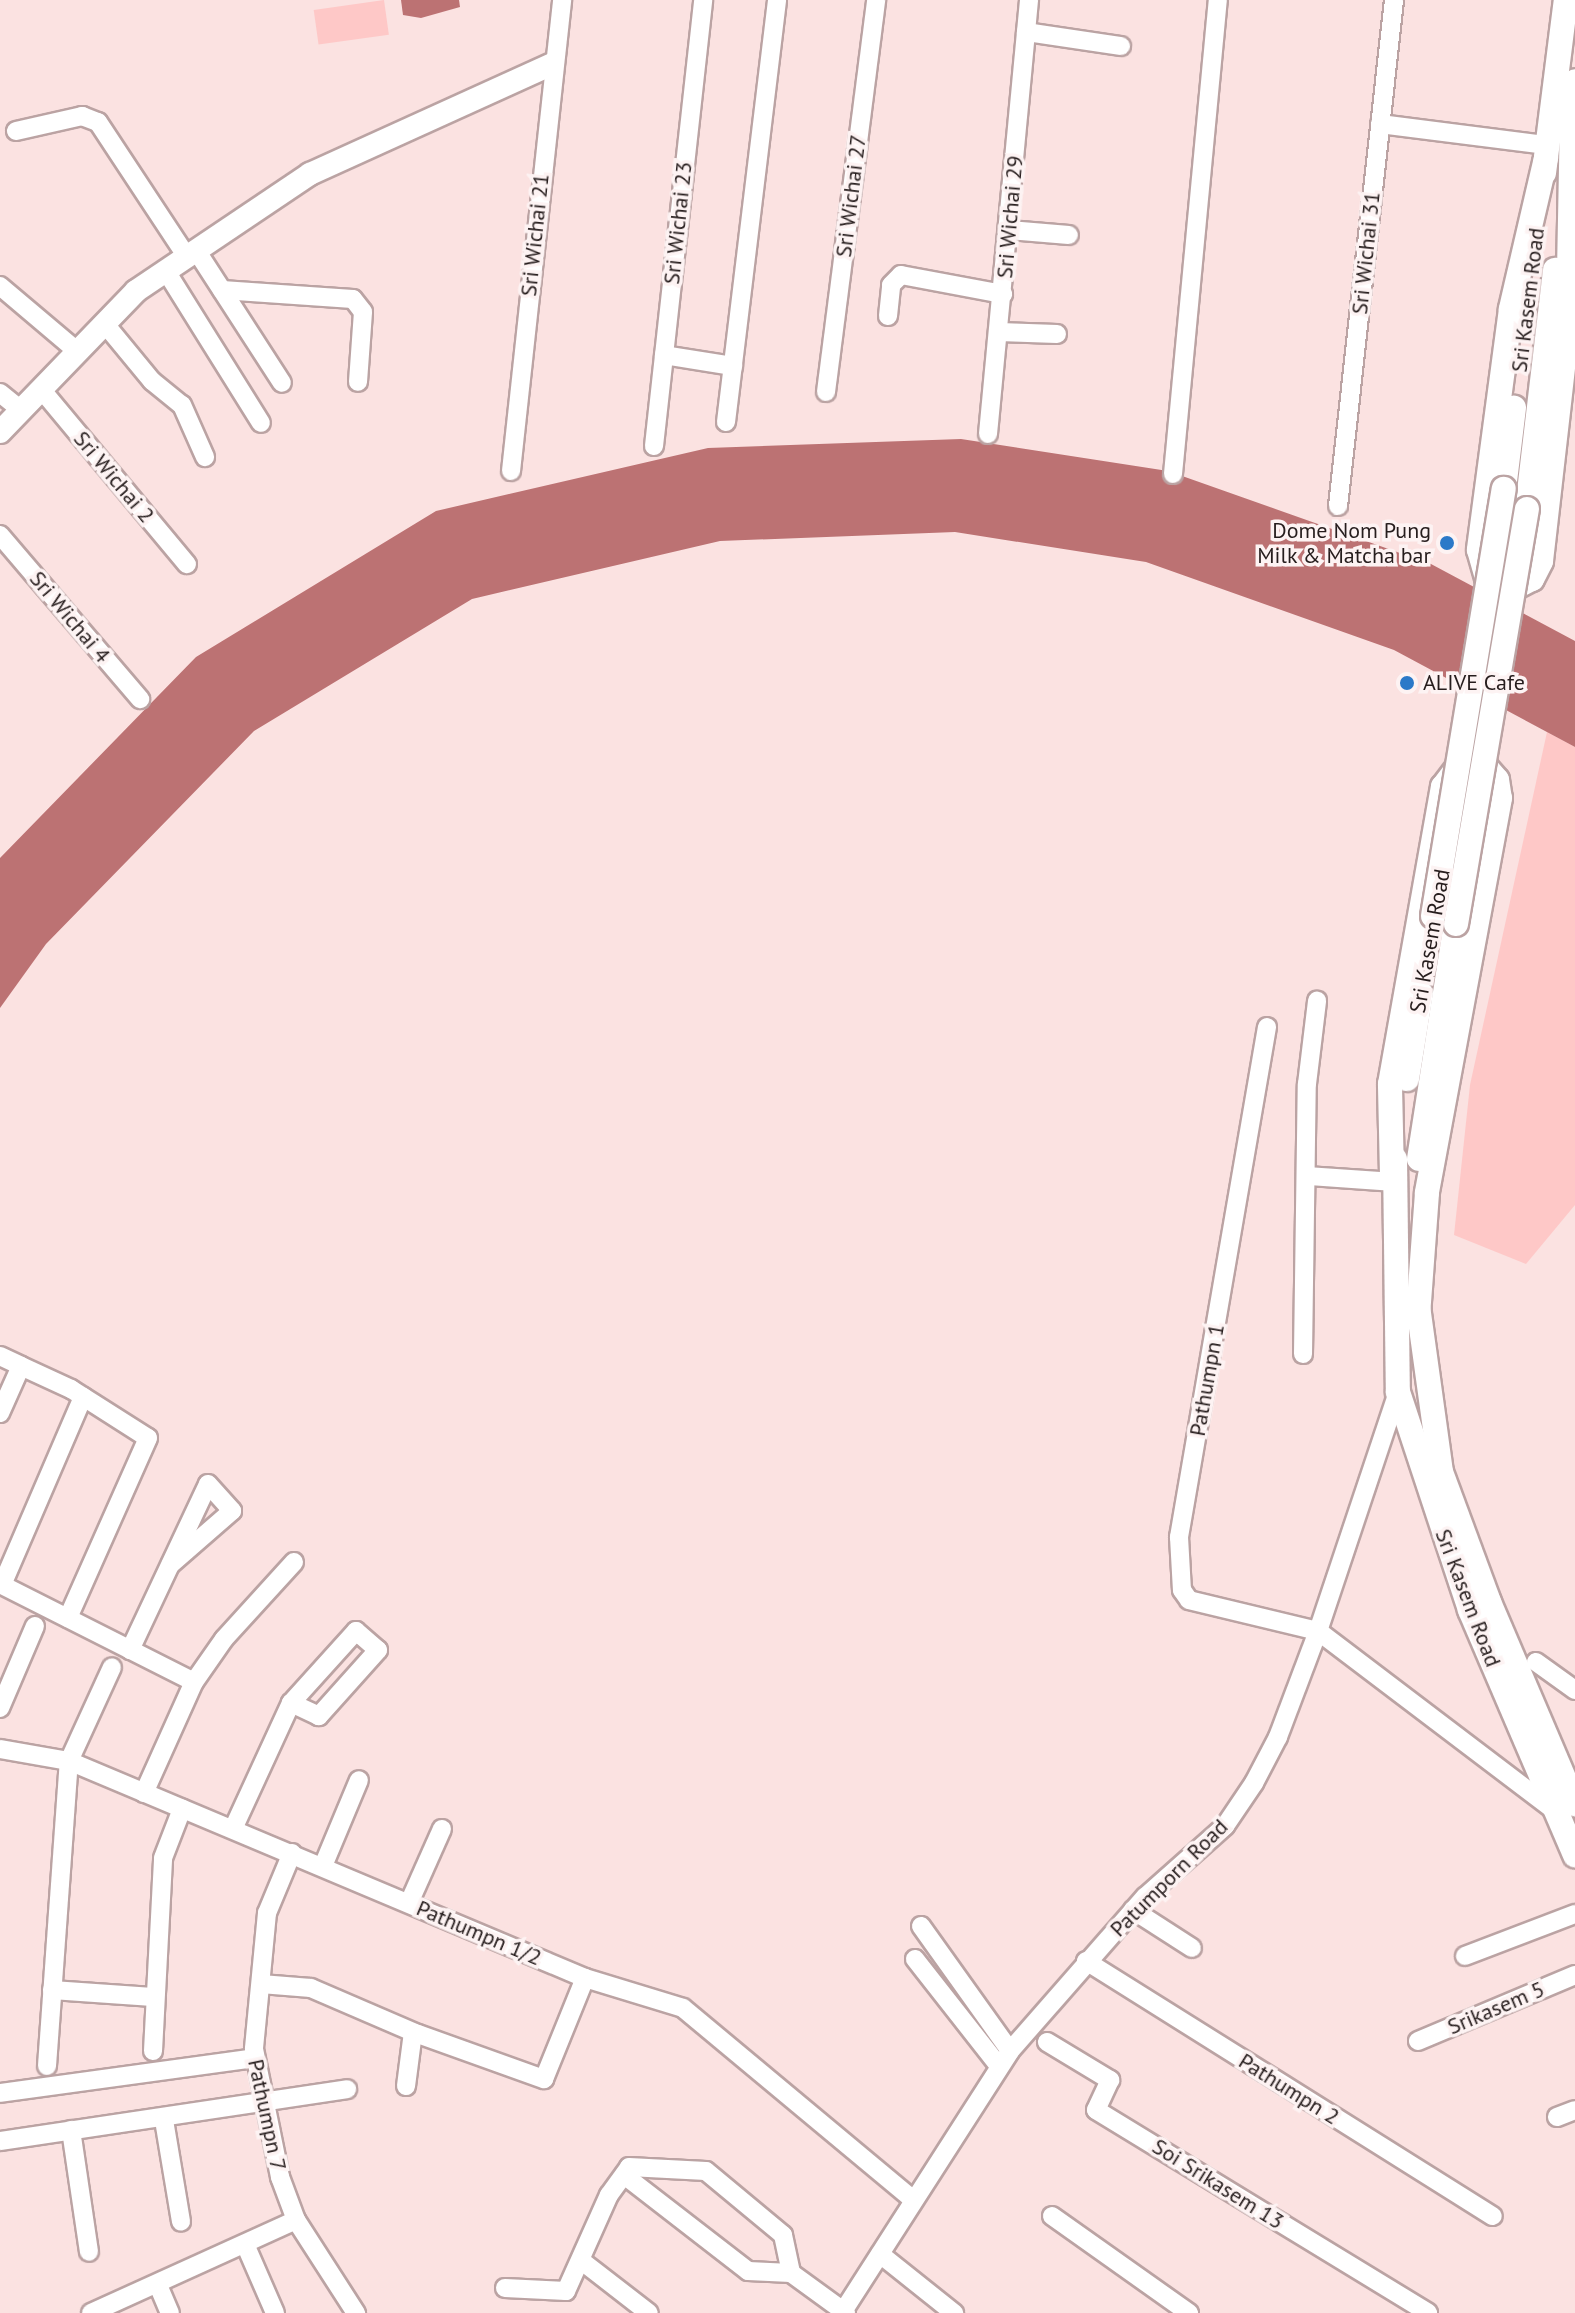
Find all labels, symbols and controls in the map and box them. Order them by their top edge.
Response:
street label: Sri Wichai 27 [830,133,872,259]
street label: Sri Wichai 29 [991,154,1029,280]
street label: Sri Wichai 23 [658,160,698,286]
street label: Sri Wichai 21 [515,172,555,298]
street label: Sri Wichai 31 [1346,190,1386,316]
street label: Sri Kasem Road [1506,226,1550,374]
street label: Sri Wichai 2 [68,426,160,528]
place label: Dome Nom Pung Milk & Matcha bar [1257,517,1431,568]
marker: Dome Nom Pung Milk & Matcha bar [1438,534,1456,552]
street label: Sri Wichai 4 [24,566,116,668]
place label: ALIVE Cafe [1423,670,1525,696]
marker: ALIVE Cafe [1398,674,1416,692]
street label: Sri Kasem Road [1404,867,1456,1015]
street label: Pathumpn 1 [1184,1322,1230,1438]
street label: Sri Kasem Road [1430,1525,1506,1671]
street label: Patumporn Road [1105,1814,1233,1942]
street label: Pathumpn 1/2 [413,1895,545,1971]
street label: Srikasem 5 [1444,1976,1548,2040]
street label: Pathumpn 2 [1234,2048,1344,2130]
street label: Pathumpn 7 [242,2057,292,2173]
street label: Soi Srikasem 13 [1147,2133,1289,2235]

